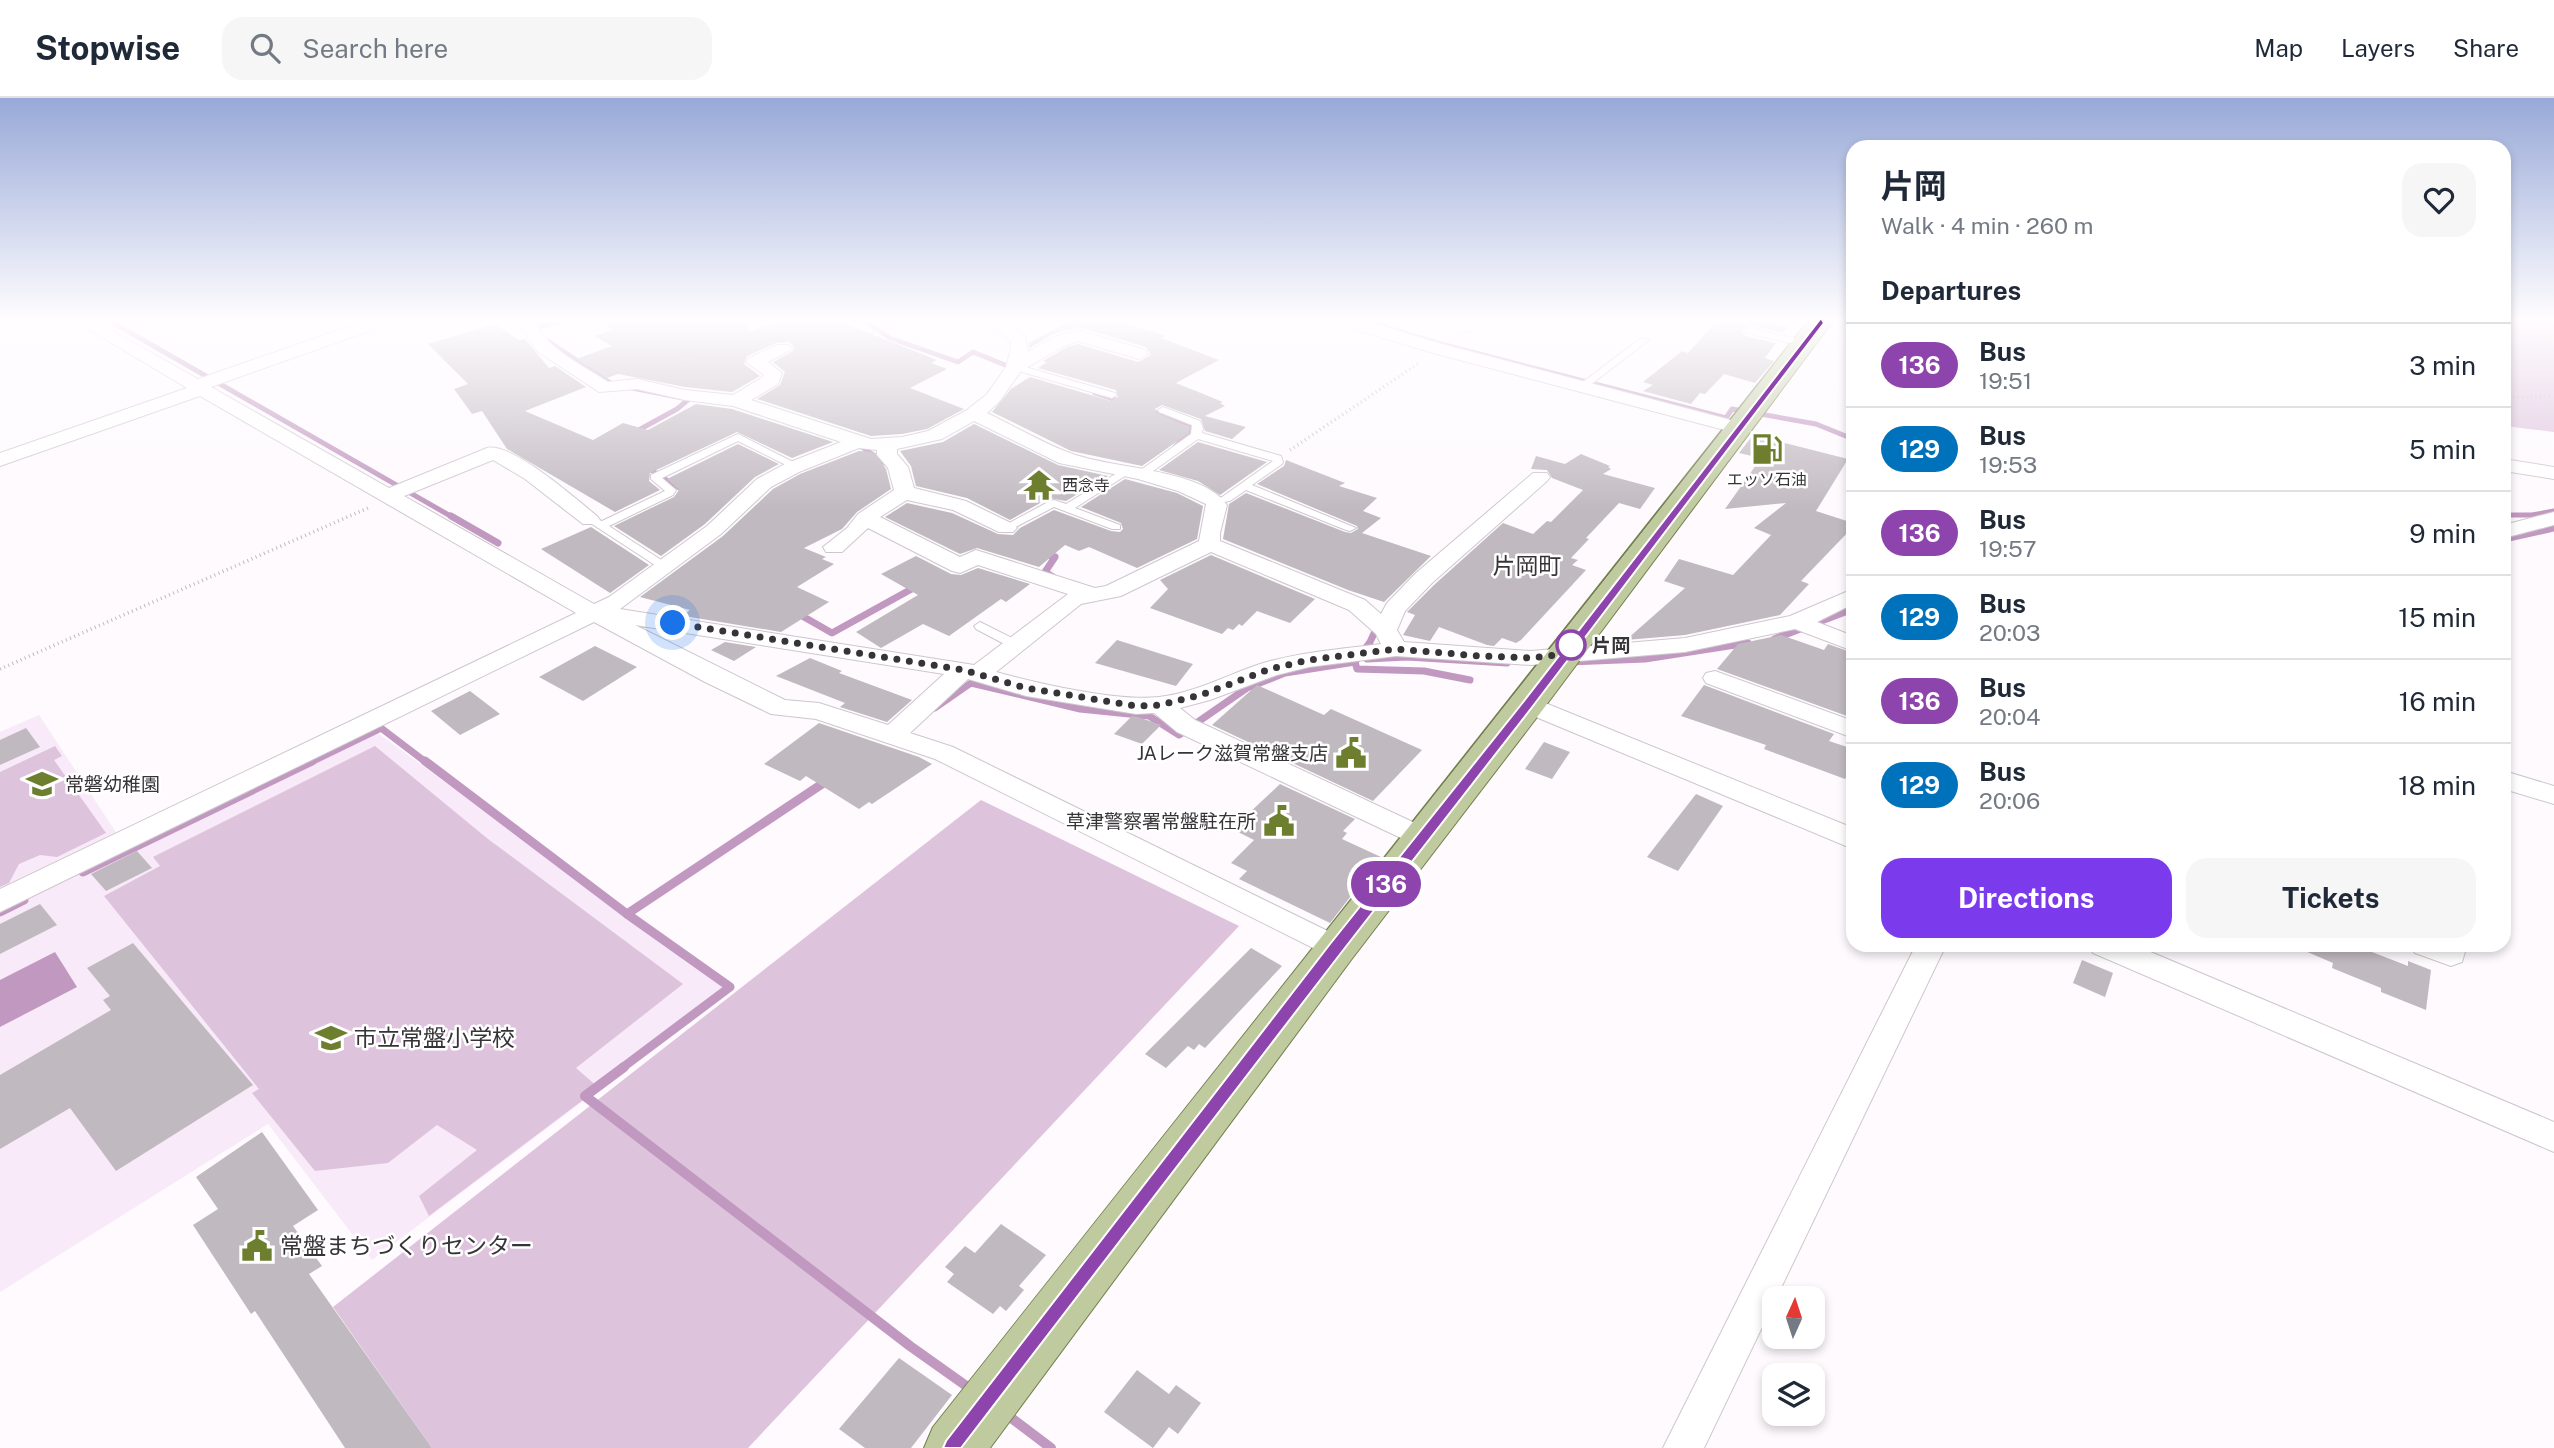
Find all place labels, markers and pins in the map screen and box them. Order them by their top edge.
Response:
fuel station icon: エッソ石油 [1750,432,1784,466]
temple icon: 西念寺 [1022,468,1056,502]
place label: エッソ石油 [1727,470,1807,489]
place label: 西念寺 [1062,476,1110,495]
marker: 片岡 [1556,630,1586,660]
place label: 片岡 [1592,634,1630,656]
public building icon: JAレーク滋賀常盤支店 [1334,736,1368,770]
place label: JAレーク滋賀常盤支店 [1137,742,1328,764]
school or university icon: 常磐幼稚園 [25,767,59,801]
place label: 常磐幼稚園 [65,773,160,795]
public building icon: 草津警察署常盤駐在所 [1262,804,1296,838]
place label: 草津警察署常盤駐在所 [1066,810,1256,832]
school or university icon: 市立常盤小学校 [314,1021,348,1055]
place label: 市立常盤小学校 [354,1024,515,1051]
public building icon: 常盤まちづくりセンター [240,1229,274,1263]
place label: 常盤まちづくりセンター [280,1232,533,1259]

